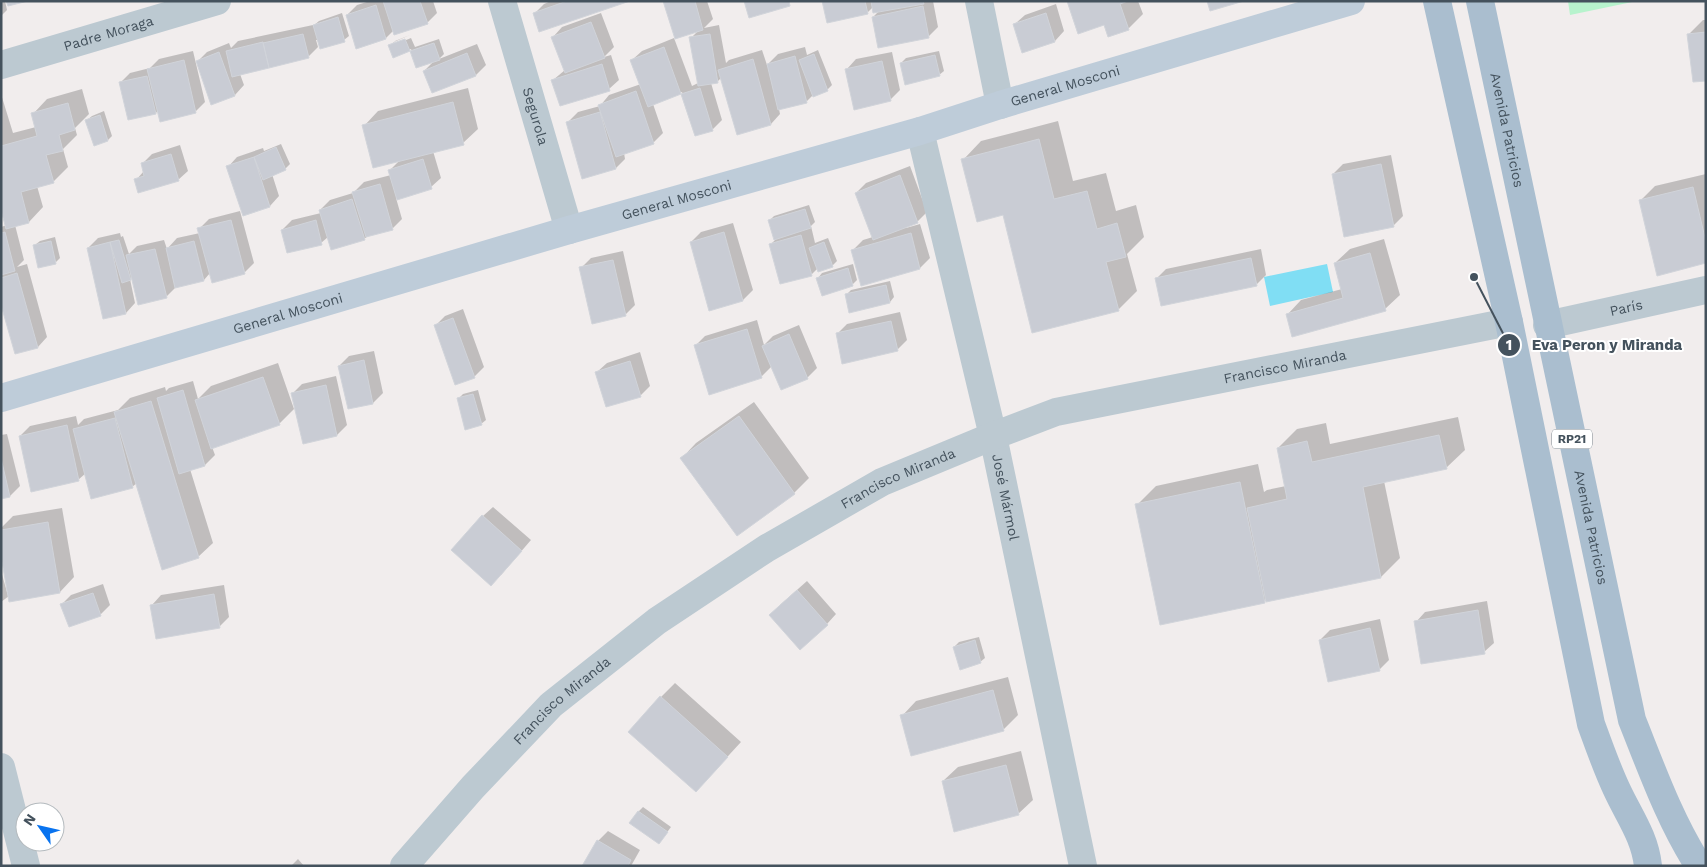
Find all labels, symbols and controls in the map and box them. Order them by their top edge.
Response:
street label: Padre Moraga [62,12,155,54]
street label: General Mosconi [1008,62,1122,109]
street label: Avenida Patricios [1487,71,1527,189]
street label: Segurola [520,85,552,147]
street label: General Mosconi [620,177,733,223]
street label: General Mosconi [231,289,344,337]
street label: París [1608,296,1644,319]
callout: Eva Peron y Miranda [1496,330,1692,360]
text: 1 [1506,336,1512,354]
text: Eva Peron y Miranda [1532,336,1683,354]
street label: Francisco Miranda [1222,346,1348,386]
road number: RP21 [1552,429,1592,448]
street label: Francisco Miranda [838,445,958,512]
street label: José Mármol [989,452,1023,542]
street label: Avenida Patricios [1571,469,1611,586]
street label: Francisco Miranda [510,653,613,748]
north arrow [15,802,65,852]
text: N [20,811,39,829]

